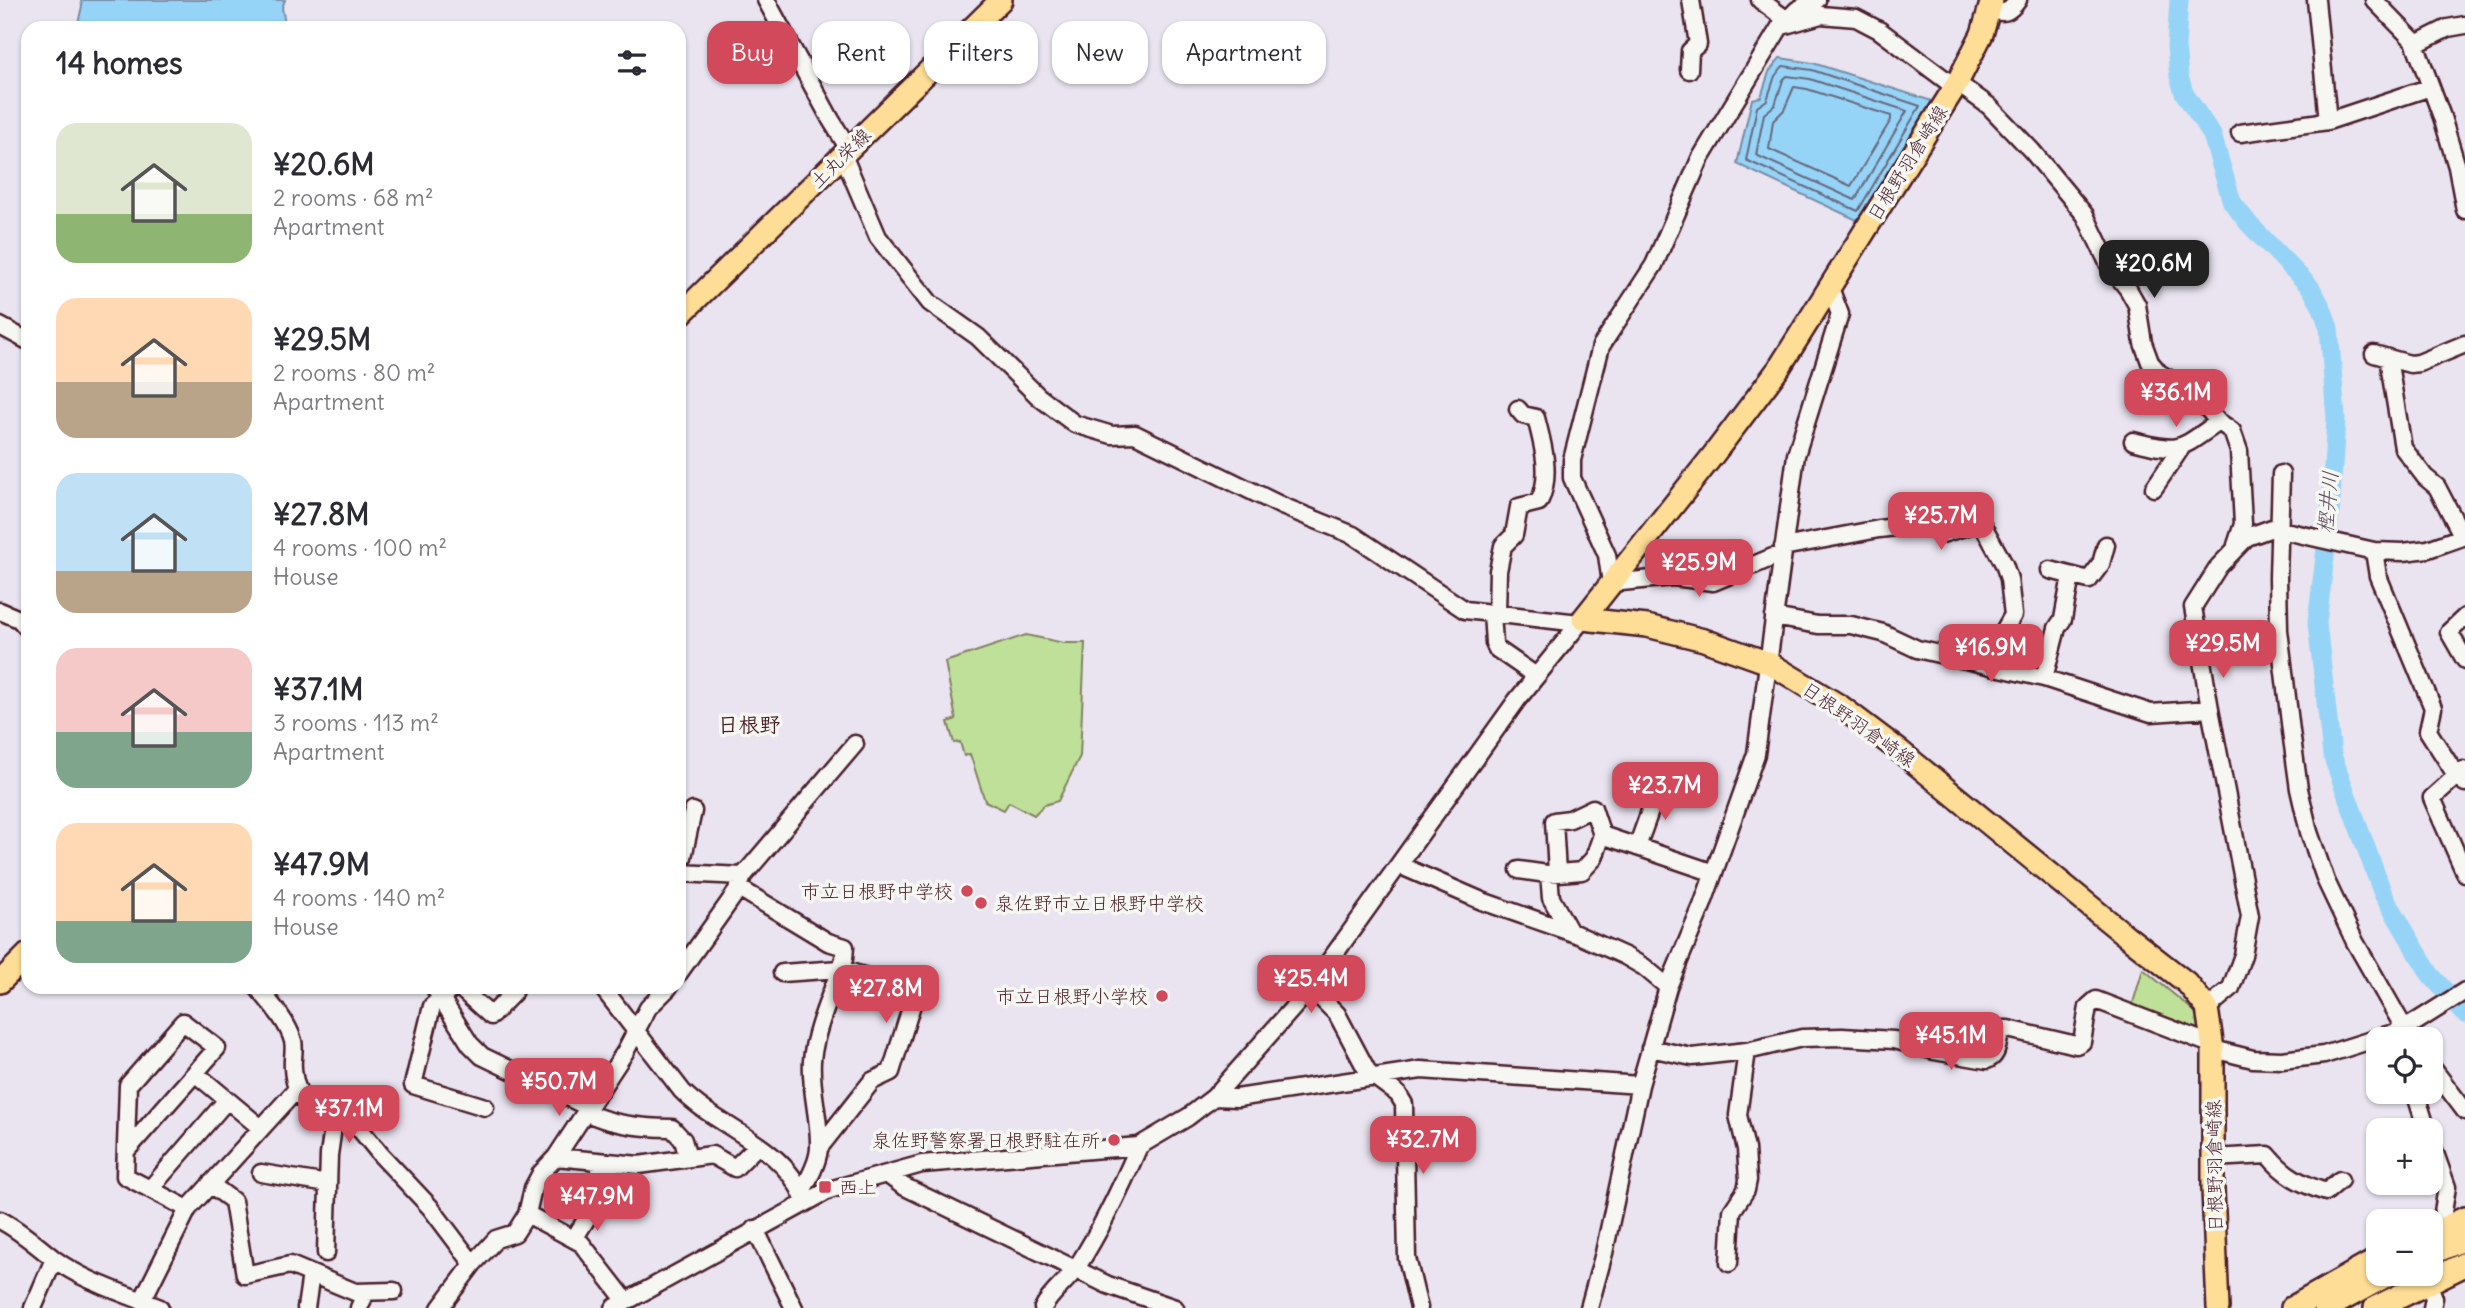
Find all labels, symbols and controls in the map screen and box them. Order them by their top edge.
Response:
chip: Buy [707,21,798,84]
chip: Rent [812,21,910,84]
chip: Filters [924,21,1038,84]
chip: New [1052,21,1148,84]
chip: Apartment [1162,21,1326,84]
text: 14 homes [56,44,183,82]
icon: filters [613,44,651,82]
street label: 日根野羽倉崎線 [1862,100,1952,226]
street label: 土丸栄線 [805,123,875,193]
text: ¥20.6M [273,145,375,183]
icon: home [112,151,196,235]
text: 2 rooms · 68 m² [273,183,434,212]
text: Apartment [273,212,385,241]
pin: ¥20.6M [2097,240,2211,300]
text: ¥20.6M [2115,248,2193,277]
text: ¥29.5M [273,320,371,358]
icon: home [112,326,196,410]
text: 2 rooms · 80 m² [273,358,435,387]
pin: ¥36.1M [2119,370,2233,429]
text: ¥36.1M [2140,377,2212,406]
text: Apartment [273,387,385,416]
water label: 樫井川 [2311,469,2344,535]
pin: ¥25.7M [1884,492,1998,552]
text: ¥27.8M [273,495,370,533]
text: ¥25.7M [1904,500,1978,529]
icon: home [112,501,196,585]
text: 4 rooms · 100 m² [273,533,447,562]
pin: ¥25.9M [1642,540,1756,599]
text: ¥25.9M [1661,547,1737,576]
text: House [273,562,339,591]
pin: ¥29.5M [2166,620,2280,680]
pin: ¥16.9M [1934,624,2048,684]
text: ¥29.5M [2185,628,2261,657]
text: ¥16.9M [1955,632,2027,661]
text: ¥37.1M [273,670,364,708]
icon: home [112,676,196,760]
street label: 日根野羽倉崎線 [1798,676,1920,772]
text: 3 rooms · 113 m² [273,708,439,737]
district label: 日根野 [718,711,781,738]
text: Apartment [273,737,385,766]
pin: ¥23.7M [1608,762,1722,822]
text: ¥23.7M [1628,770,1702,799]
text: ¥47.9M [273,845,370,883]
icon: home [112,851,196,935]
place label: 市立日根野中学校 [801,879,953,903]
text: 4 rooms · 140 m² [273,883,445,912]
marker: 市立日根野中学校 [959,883,975,899]
place label: 泉佐野市立日根野中学校 [995,891,1204,915]
marker: 泉佐野市立日根野中学校 [973,895,989,911]
text: House [273,912,339,941]
pin: ¥25.4M [1254,956,1368,1015]
text: ¥25.4M [1273,963,1349,992]
pin: ¥27.8M [829,965,943,1025]
text: ¥27.8M [849,973,923,1002]
place label: 市立日根野小学校 [996,984,1148,1008]
marker: 市立日根野小学校 [1154,988,1170,1004]
pin: ¥45.1M [1894,1012,2008,1072]
text: ¥45.1M [1915,1020,1987,1049]
map controls [2366,1027,2443,1286]
button: locate [2366,1027,2443,1104]
pin: ¥50.7M [502,1058,616,1118]
text: ¥50.7M [521,1066,597,1095]
pin: ¥37.1M [292,1086,406,1145]
text: ¥37.1M [314,1093,384,1122]
street label: 日根野羽倉崎線 [2201,1099,2227,1233]
pin: ¥32.7M [1366,1116,1480,1176]
button: + [2366,1118,2443,1195]
text: ¥32.7M [1386,1124,1460,1153]
place label: 泉佐野警察署日根野駐在所 [872,1128,1100,1152]
marker: 泉佐野警察署日根野駐在所 [1106,1132,1122,1148]
pin: ¥47.9M [540,1174,654,1233]
place label: 西上 [839,1175,877,1199]
marker: 西上 [817,1179,833,1195]
text: ¥47.9M [560,1181,634,1210]
button: − [2366,1209,2443,1286]

